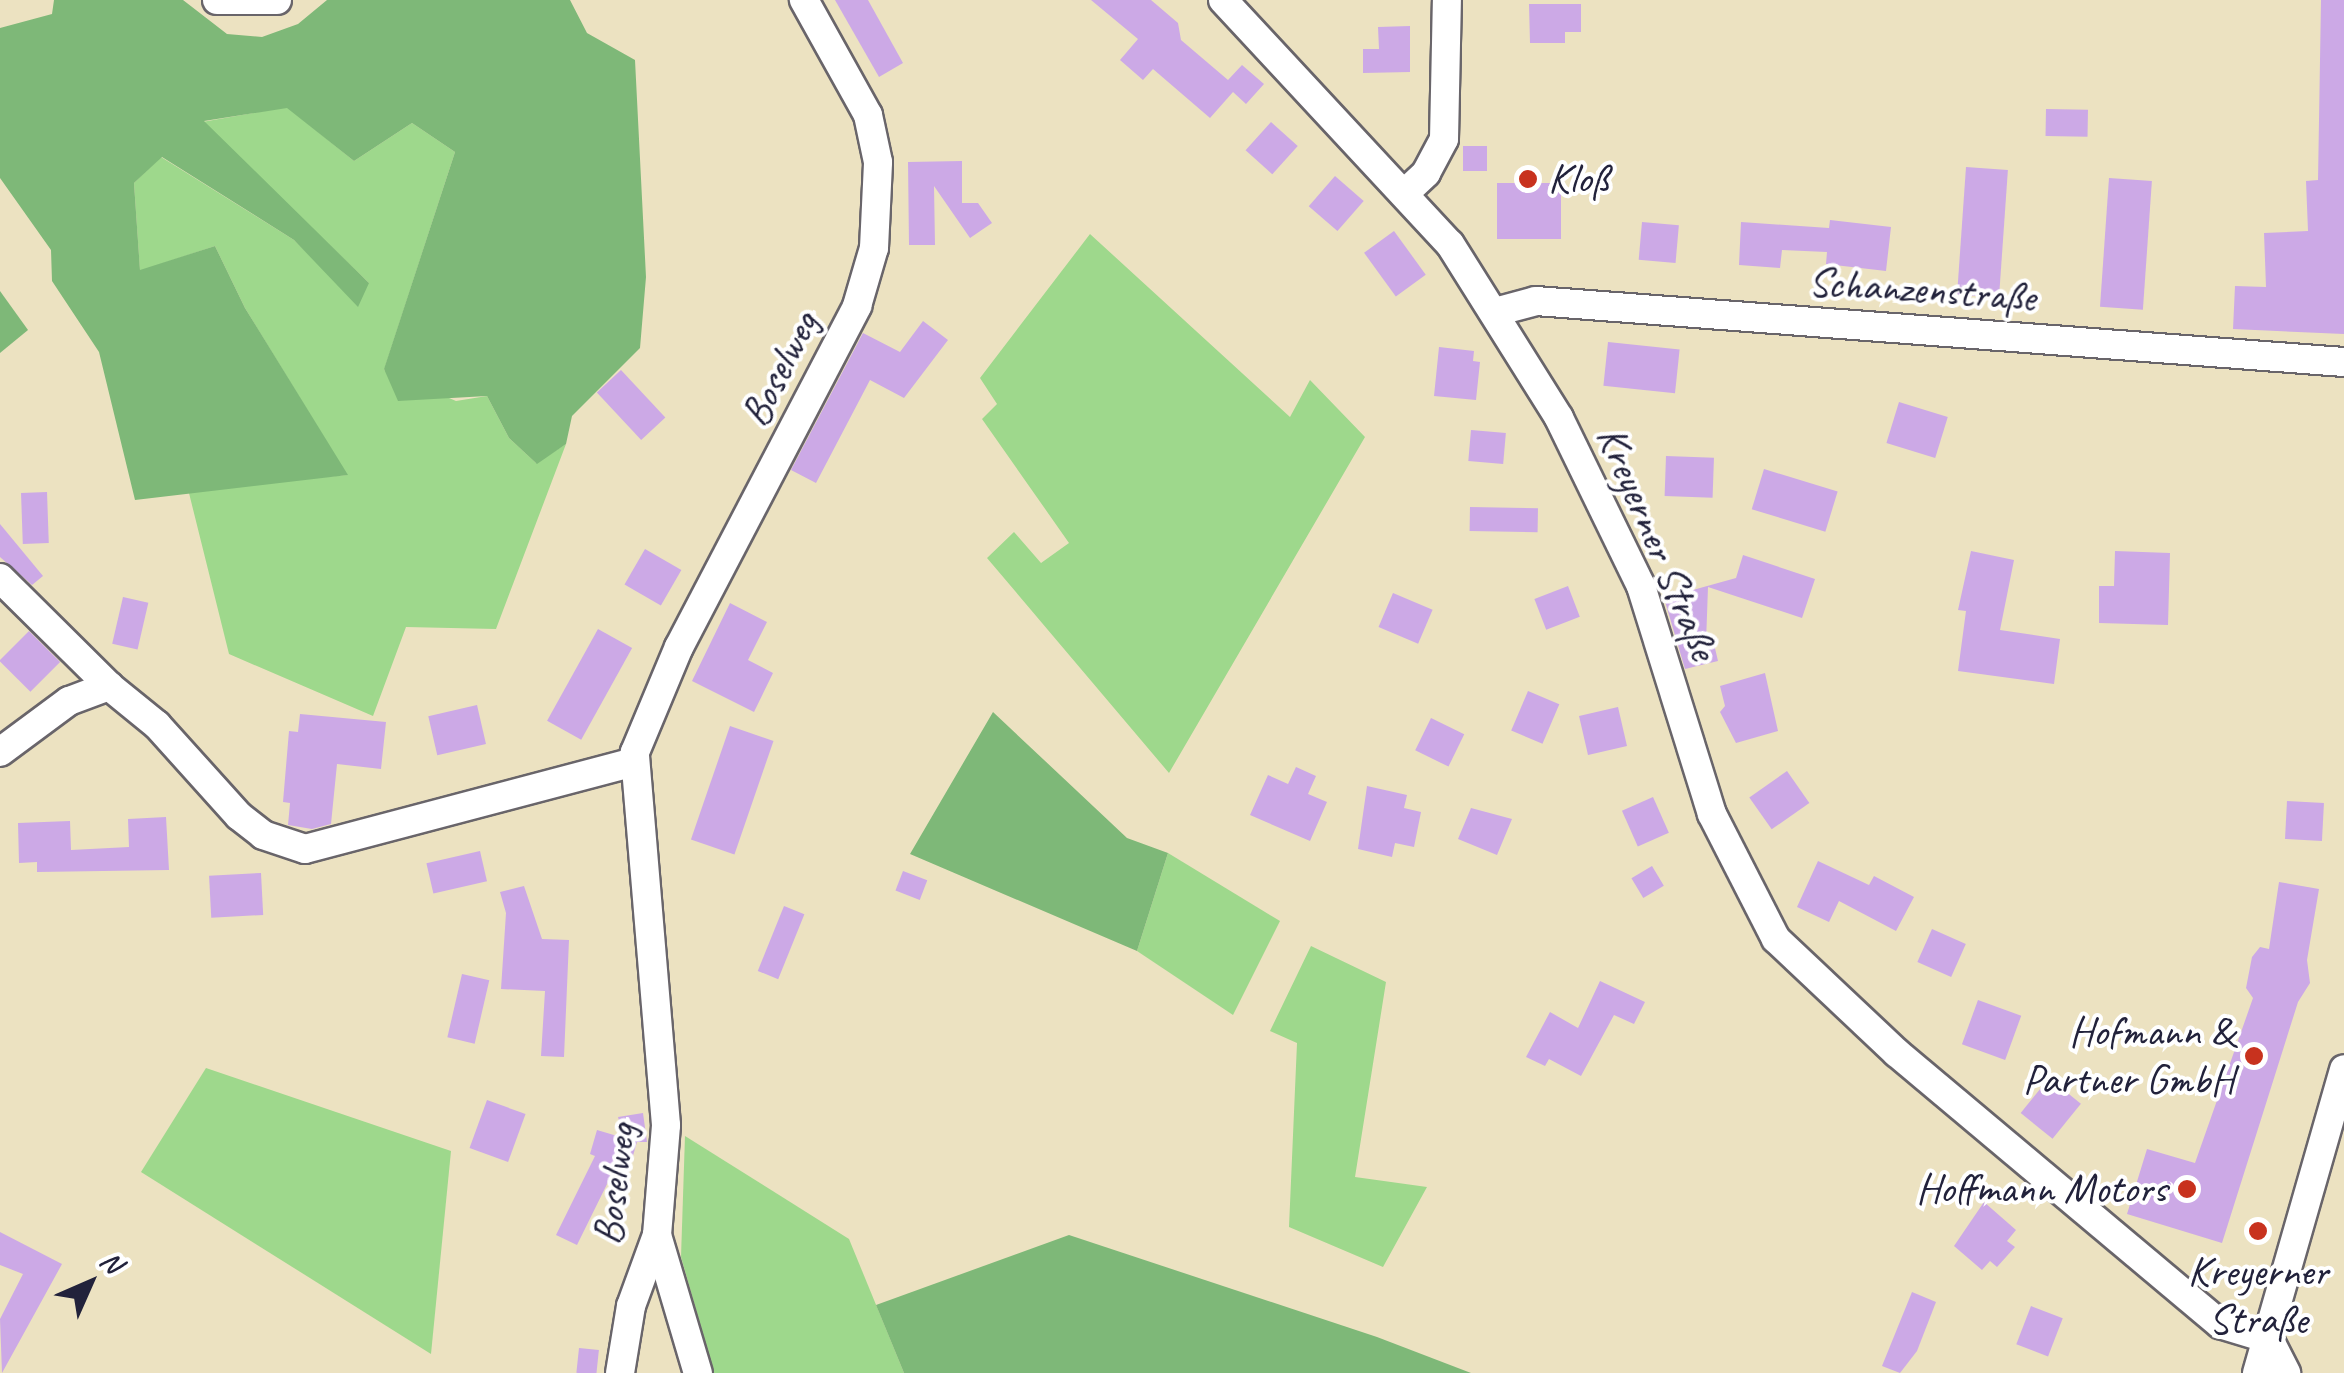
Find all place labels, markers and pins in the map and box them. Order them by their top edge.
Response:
place label: Kloß [1548,154,1608,204]
marker: Kloß [1517,168,1539,190]
place label: Hofmann & Partner GmbH [2025,1007,2234,1106]
marker: Hofmann & Partner GmbH [2243,1045,2265,1067]
place label: Hoffmann Motors [1916,1164,2167,1214]
marker: Hoffmann Motors [2176,1178,2198,1200]
marker: Kreyerner Straße [2247,1220,2269,1242]
place label: Kreyerner Straße [2188,1247,2328,1346]

